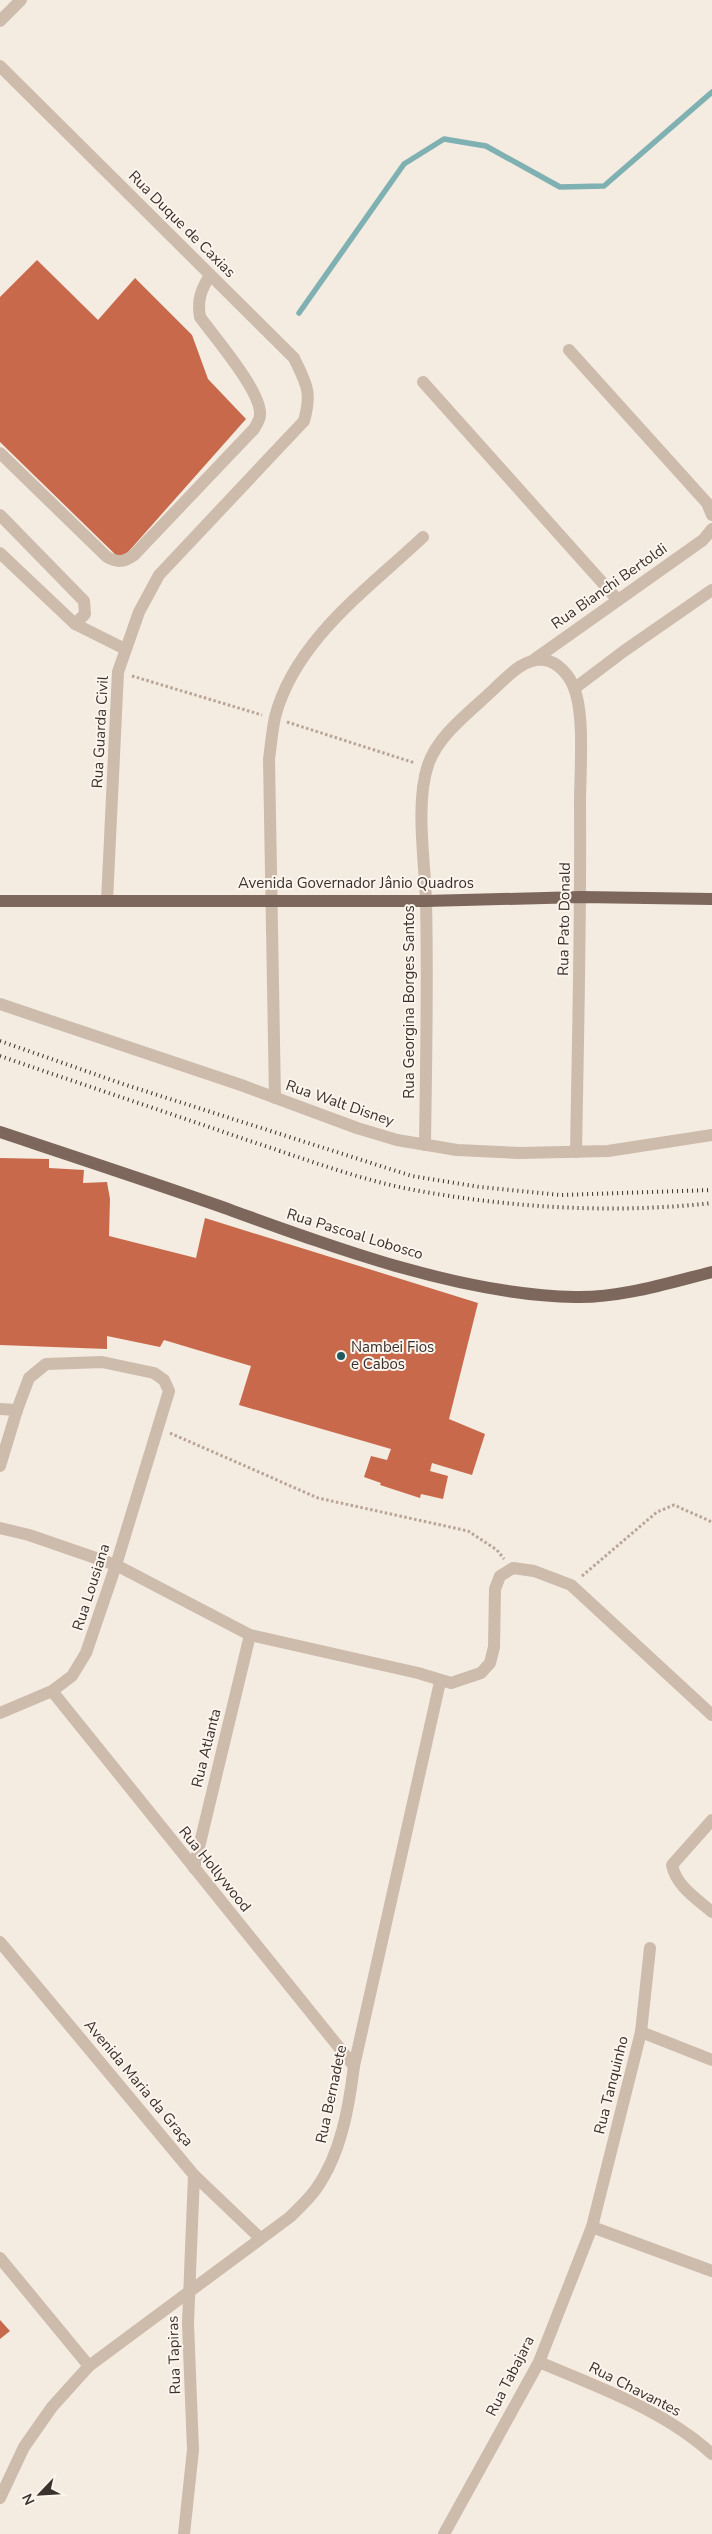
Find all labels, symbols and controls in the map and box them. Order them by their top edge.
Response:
street label: Rua Duque de Caxias [124,166,240,282]
street label: Rua Bianchi Bertoldi [547,538,671,634]
street label: Rua Guarda Civil [87,675,113,789]
street label: Rua Pato Donald [553,862,575,976]
street label: Avenida Governador Jânio Quadros [238,873,474,893]
street label: Rua Georgina Borges Santos [399,905,419,1099]
street label: Rua Walt Disney [283,1075,397,1131]
street label: Rua Pascoal Lobosco [284,1204,426,1264]
place label: Nambei Fios e Cabos [351,1337,434,1374]
marker: Nambei Fios e Cabos [335,1350,347,1362]
street label: Rua Lousiana [68,1541,114,1633]
street label: Rua Atlanta [187,1707,225,1789]
street label: Rua Hollywood [174,1822,256,1916]
street label: Avenida Maria da Graça [80,2015,198,2151]
street label: Rua Tanquinho [589,2034,633,2136]
street label: Rua Bernadete [311,2043,351,2145]
street label: Rua Tapiras [163,2315,185,2395]
street label: Rua Tabajara [481,2332,539,2420]
street label: Rua Chavantes [585,2357,685,2421]
north arrow [15,2469,65,2519]
text: N [18,2491,39,2508]

